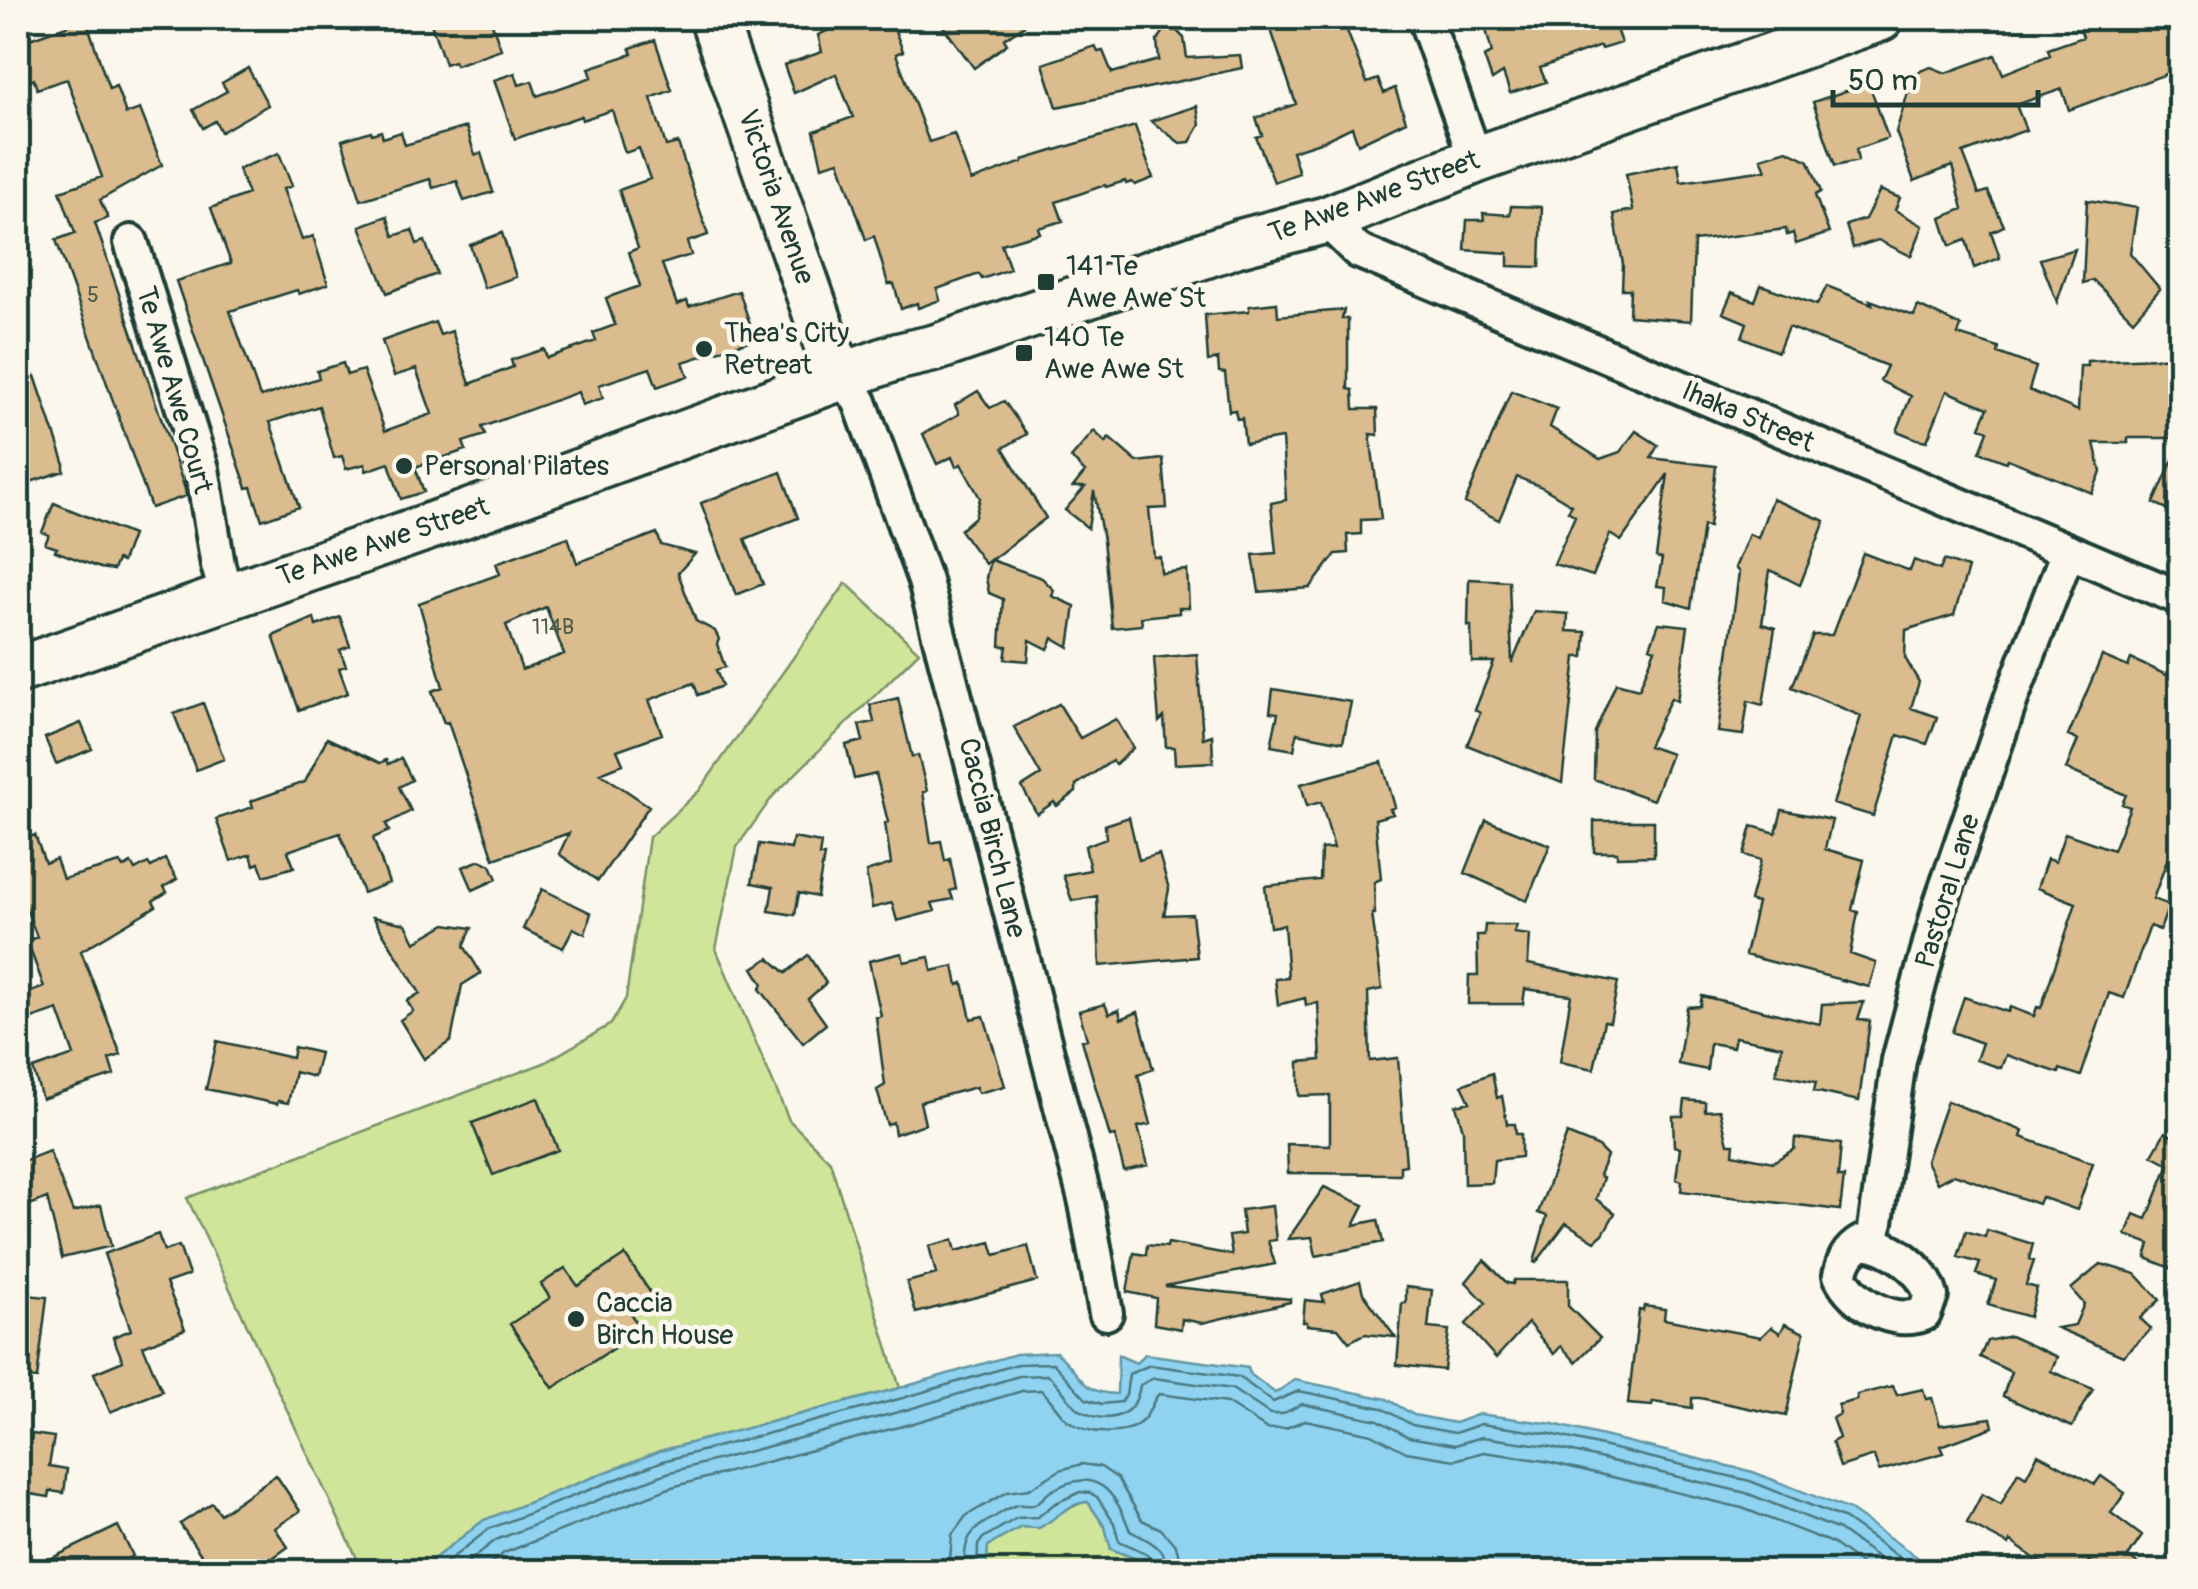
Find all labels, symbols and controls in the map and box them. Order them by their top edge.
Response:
scale bar [1833,45,2038,107]
text: 50 m [1848,62,1918,99]
street label: Victoria Avenue [730,105,822,289]
street label: Te Awe Awe Street [1264,142,1485,251]
place label: 141 Te Awe Awe St [1066,249,1207,316]
marker: 141 Te Awe Awe St [1035,271,1057,293]
house number: 5 [87,281,99,309]
street label: Te Awe Awe Court [128,282,220,498]
place label: Thea's City Retreat [724,316,849,383]
place label: 140 Te Awe Awe St [1044,320,1185,387]
marker: Thea's City Retreat [693,338,715,360]
marker: 140 Te Awe Awe St [1013,342,1035,364]
street label: Ihaka Street [1676,373,1820,461]
place label: Personal Pilates [424,449,610,484]
marker: Personal Pilates [393,455,415,477]
street label: Te Awe Awe Street [272,489,494,595]
house number: 114B [532,613,574,641]
street label: Caccia Birch Lane [950,734,1034,942]
street label: Pastoral Lane [1908,809,1988,972]
place label: Caccia Birch House [596,1286,734,1353]
marker: Caccia Birch House [565,1308,587,1330]

